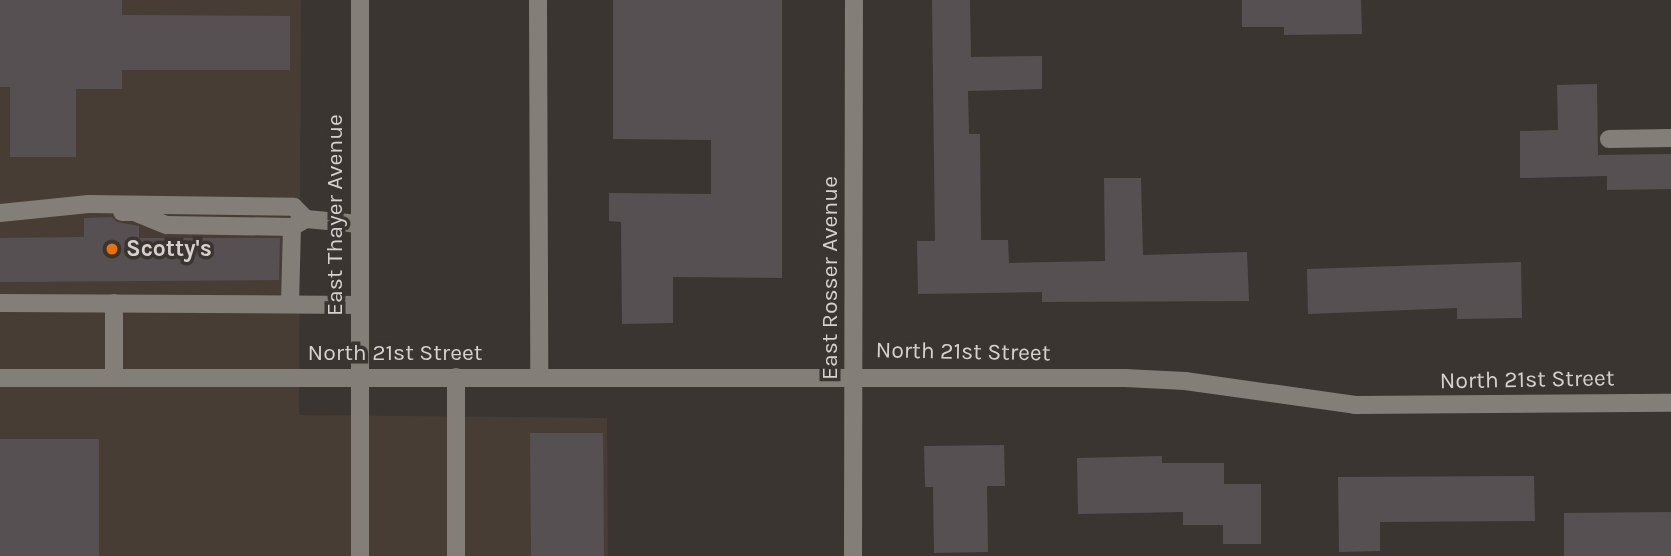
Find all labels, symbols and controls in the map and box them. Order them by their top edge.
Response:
street label: East Thayer Avenue [321,114,349,316]
street label: East Rosser Avenue [816,176,844,380]
place label: Scotty's [126,235,212,263]
marker: Scotty's [104,241,120,257]
street label: North 21st Street [875,337,1051,367]
street label: North 21st Street [308,339,482,367]
street label: North 21st Street [1439,365,1615,395]

